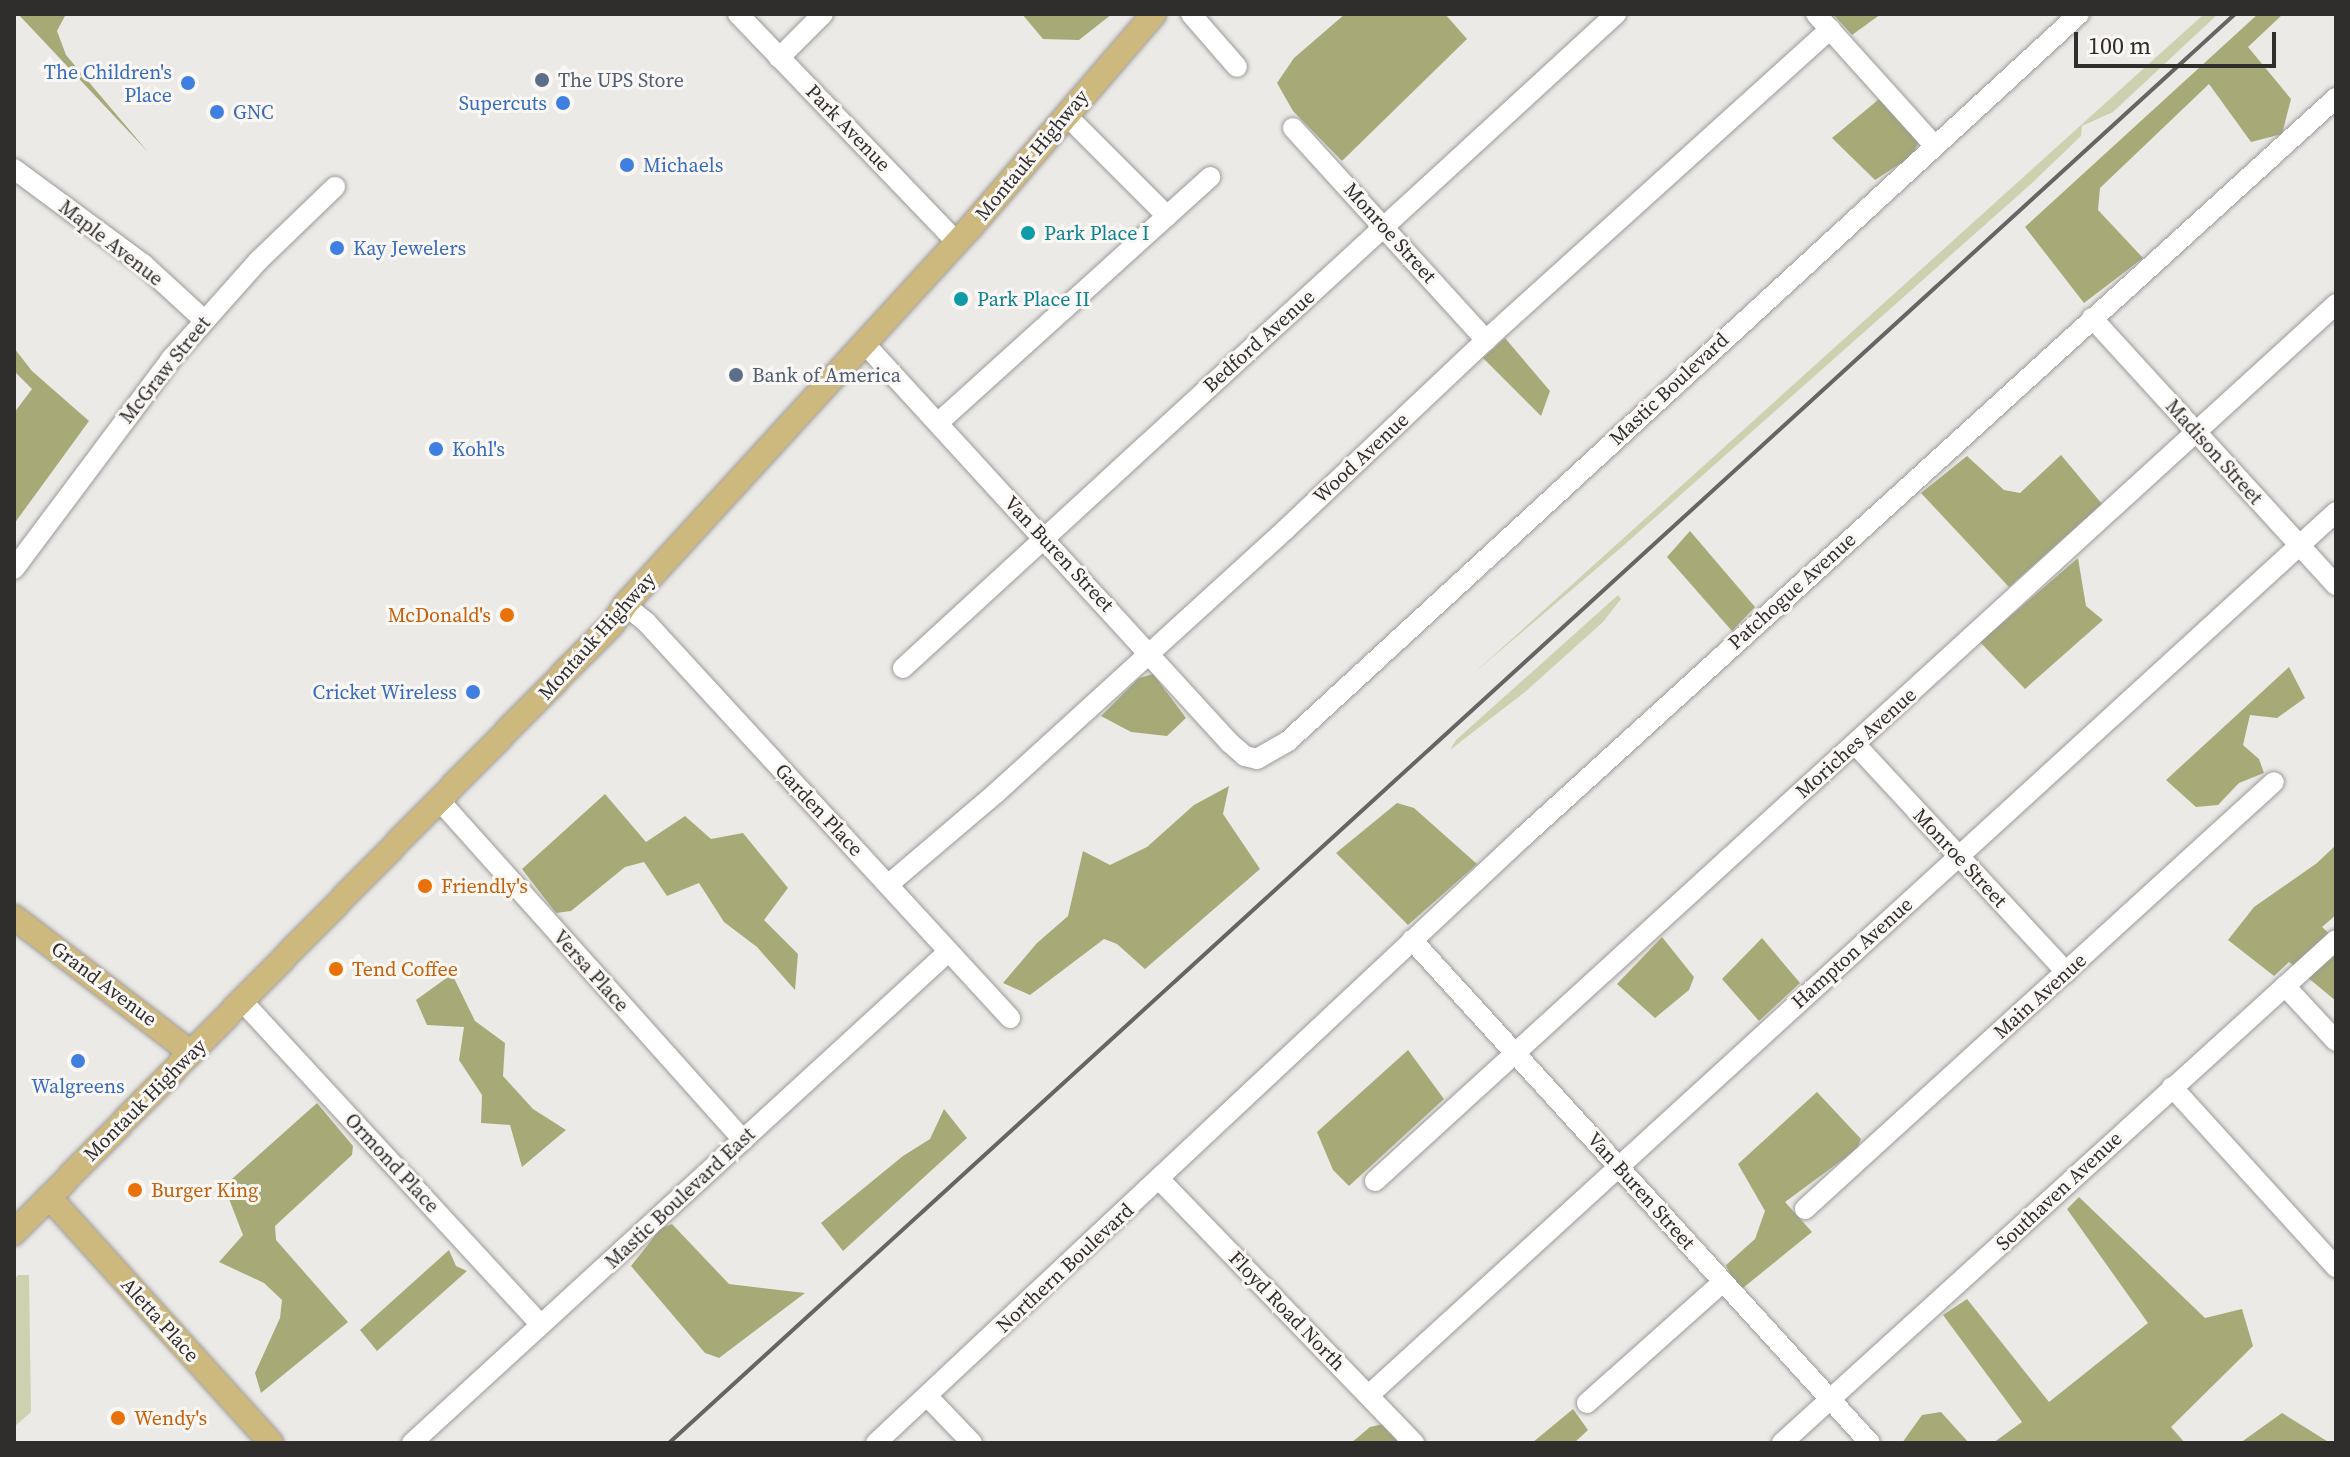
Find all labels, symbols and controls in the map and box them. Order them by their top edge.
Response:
scale bar [2078,16,2280,66]
text: 100 m [2088,29,2151,62]
place label: The Children's Place [44,60,172,107]
place label: The UPS Store [558,68,684,92]
marker: The UPS Store [533,71,551,89]
marker: The Children's Place [179,74,197,92]
street label: Park Avenue [801,80,895,176]
street label: Montauk Highway [970,85,1094,225]
place label: Supercuts [459,91,547,115]
marker: Supercuts [554,94,572,112]
place label: GNC [233,100,274,124]
marker: GNC [208,103,226,121]
place label: Michaels [643,153,723,177]
marker: Michaels [618,156,636,174]
street label: Monroe Street [1339,178,1441,288]
street label: Maple Avenue [54,195,168,291]
place label: Park Place I [1044,221,1149,245]
marker: Park Place I [1019,224,1037,242]
place label: Kay Jewelers [353,236,466,260]
marker: Kay Jewelers [328,239,346,257]
street label: Bedford Avenue [1198,285,1320,397]
place label: Park Place II [977,287,1090,311]
marker: Park Place II [952,290,970,308]
street label: McGraw Street [115,312,215,428]
street label: Mastic Boulevard [1605,328,1733,450]
place label: Bank of America [752,363,901,387]
marker: Bank of America [727,366,745,384]
street label: Madison Street [2160,394,2268,510]
street label: Wood Avenue [1308,408,1414,508]
place label: Kohl's [452,437,505,461]
marker: Kohl's [427,440,445,458]
street label: Van Buren Street [999,491,1119,617]
street label: Patchogue Avenue [1723,527,1861,655]
street label: Montauk Highway [534,567,660,705]
place label: McDonald's [388,603,491,627]
marker: McDonald's [498,606,516,624]
place label: Cricket Wireless [312,680,457,704]
marker: Cricket Wireless [464,683,482,701]
street label: Moriches Avenue [1791,683,1921,803]
street label: Garden Place [770,759,868,861]
street label: Monroe Street [1908,804,2012,912]
place label: Friendly's [441,874,528,898]
marker: Friendly's [416,877,434,895]
street label: Hampton Avenue [1787,892,1917,1014]
street label: Versa Place [548,925,634,1017]
street label: Grand Avenue [47,937,161,1031]
street label: Main Avenue [1989,948,2091,1044]
place label: Tend Coffee [352,957,458,981]
marker: Tend Coffee [327,960,345,978]
street label: Montauk Highway [79,1034,211,1166]
marker: Walgreens [69,1052,87,1070]
place label: Walgreens [31,1074,125,1098]
street label: Ormond Place [340,1108,444,1218]
street label: Mastic Boulevard East [600,1122,760,1274]
street label: Van Buren Street [1582,1127,1700,1255]
street label: Southaven Avenue [1991,1127,2127,1255]
place label: Burger King [151,1178,258,1202]
marker: Burger King [126,1181,144,1199]
street label: Northern Boulevard [991,1198,1139,1338]
street label: Floyd Road North [1224,1246,1350,1376]
street label: Aletta Place [116,1273,204,1367]
place label: Wendy's [134,1406,207,1430]
marker: Wendy's [109,1409,127,1427]

